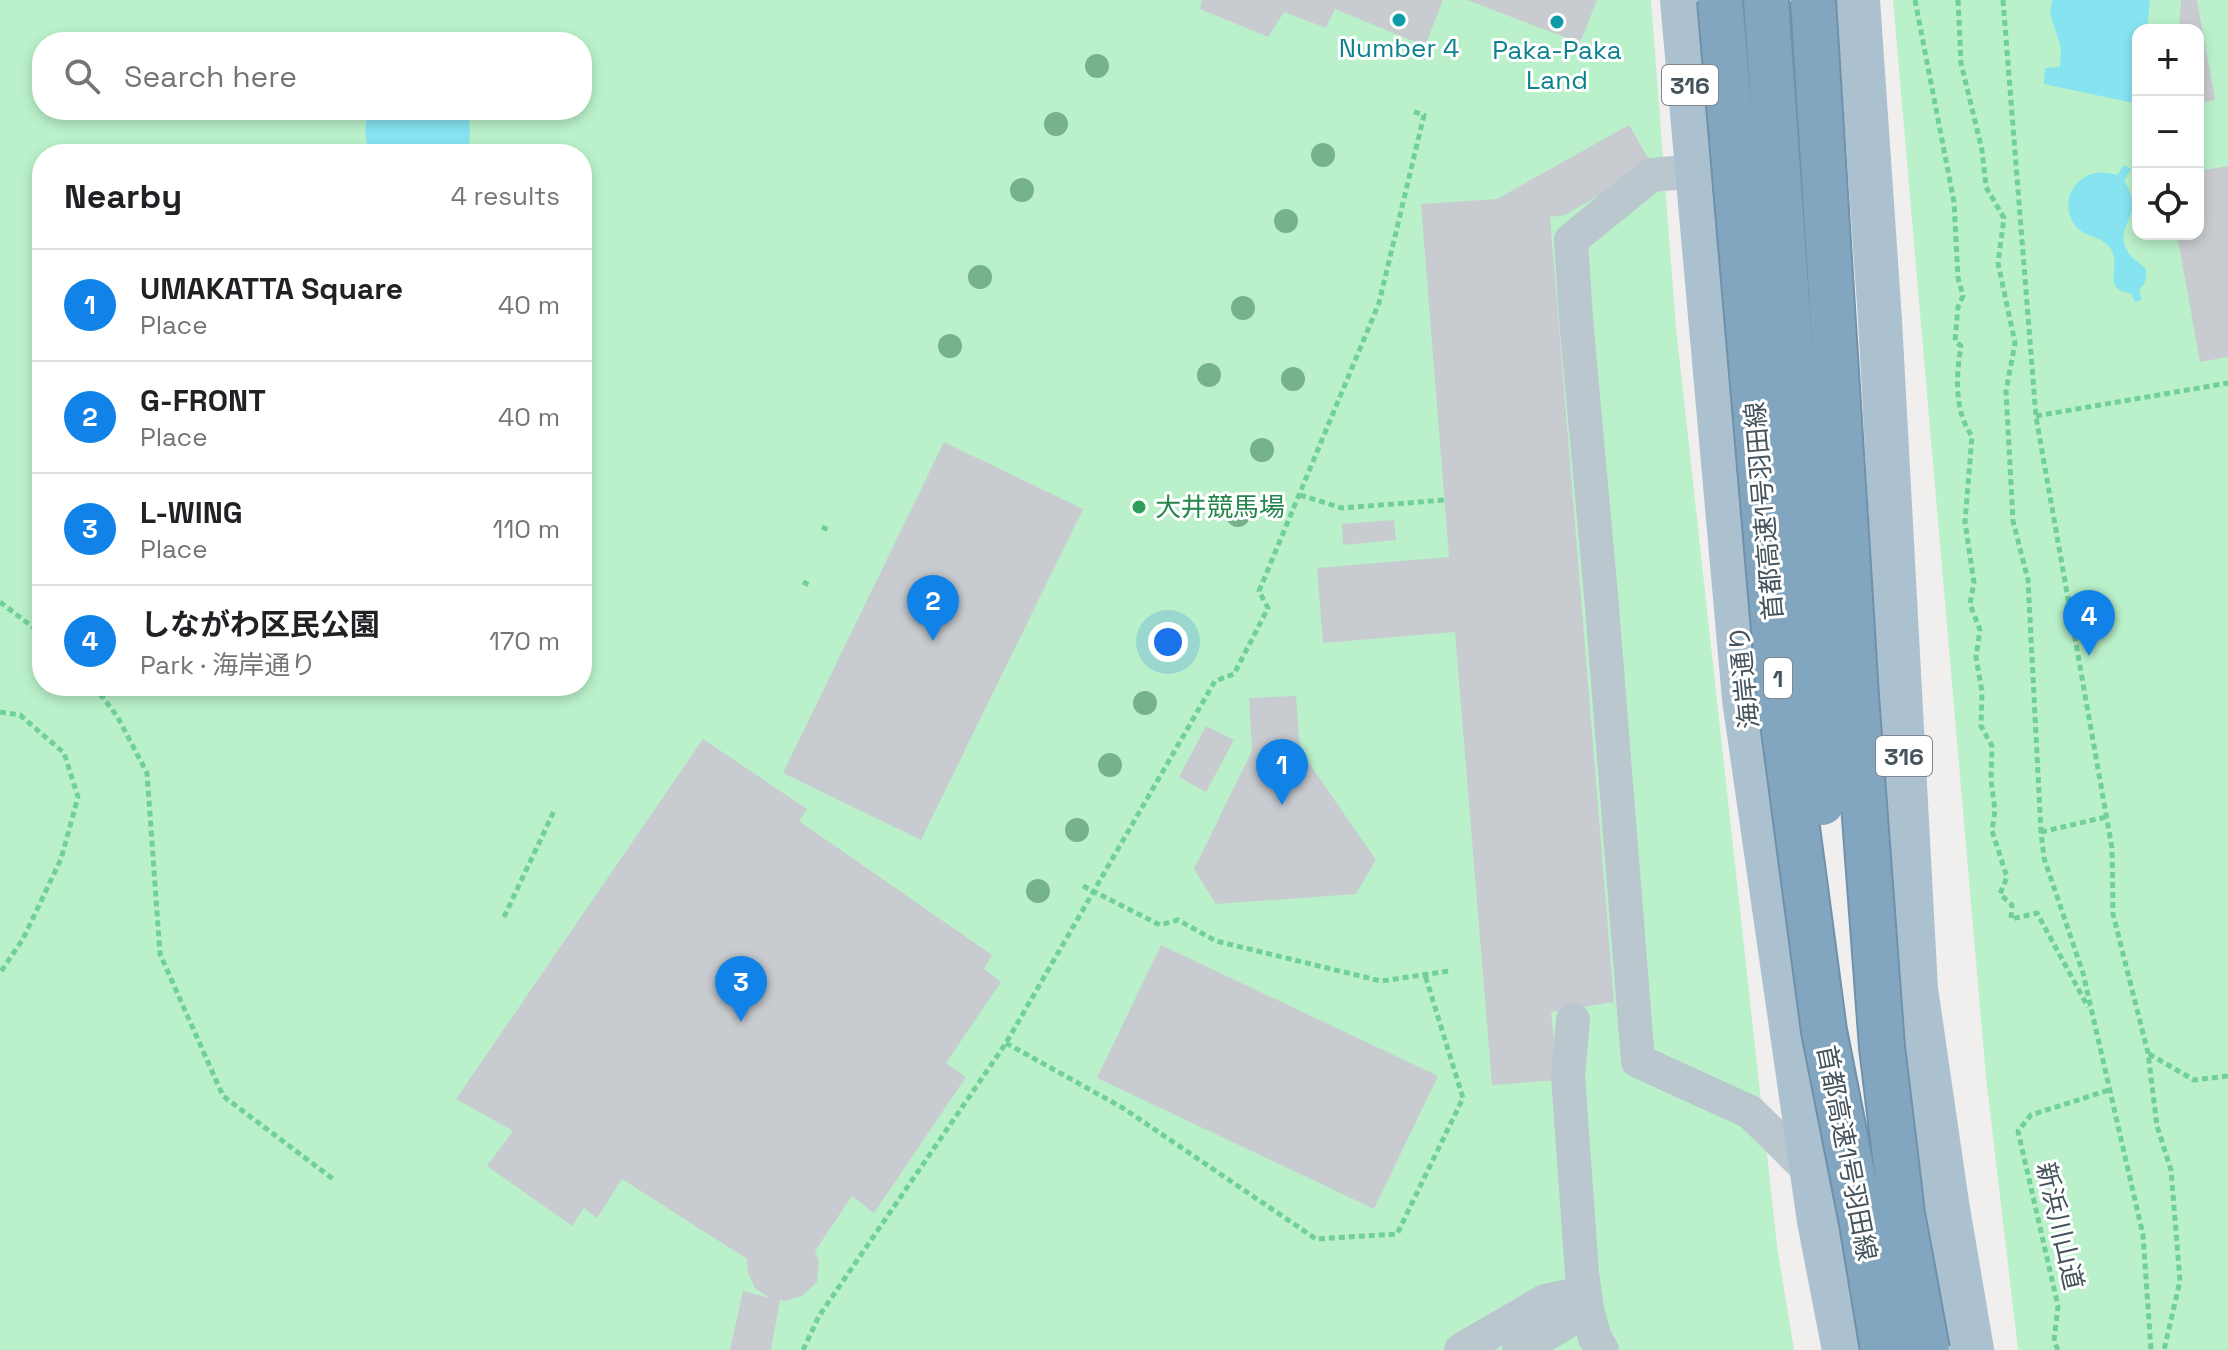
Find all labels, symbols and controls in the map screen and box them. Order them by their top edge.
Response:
marker: Number 4 [1390,11,1408,29]
marker: Paka-Paka Land [1548,13,1566,31]
map controls [2132,24,2204,240]
button: + [2132,24,2204,96]
place label: Number 4 [1339,31,1459,65]
search box [32,32,592,120]
place label: Paka-Paka Land [1492,33,1622,97]
icon: search [60,54,104,98]
text: Search here [124,57,297,96]
road number: 316 [1662,65,1718,105]
button: − [2132,96,2204,168]
button: locate [2132,168,2204,240]
text: Nearby [64,175,182,218]
text: 4 results [451,179,560,213]
text: UMAKATTA Square [140,269,403,308]
text: 1 [84,288,96,322]
text: 40 m [498,288,560,322]
text: Place [140,308,208,342]
text: G-FRONT [140,381,266,420]
text: 2 [82,400,98,434]
text: 40 m [498,400,560,434]
street label: 首都高速1号羽田線 [1738,400,1790,622]
text: Place [140,420,208,454]
place label: 大井競馬場 [1155,490,1285,524]
text: L-WING [140,493,243,532]
marker: 大井競馬場 [1130,498,1148,516]
text: 3 [82,512,98,546]
text: 110 m [493,512,560,546]
text: Place [140,532,208,566]
pin: 2 [907,575,959,641]
pin: 4 [2063,590,2115,656]
text: しながわ区民公園 [140,605,380,644]
your location [1148,622,1188,662]
text: 4 [82,624,98,658]
text: 170 m [489,624,560,658]
street label: 海岸通り [1722,624,1766,730]
text: Park · 海岸通り [140,648,316,682]
road number: 1 [1764,658,1792,698]
road number: 316 [1876,736,1932,776]
pin: 1 [1256,739,1308,805]
pin: 3 [715,956,767,1022]
street label: 首都高速1号羽田線 [1809,1042,1885,1264]
street label: 新浜川山道 [2029,1159,2091,1293]

